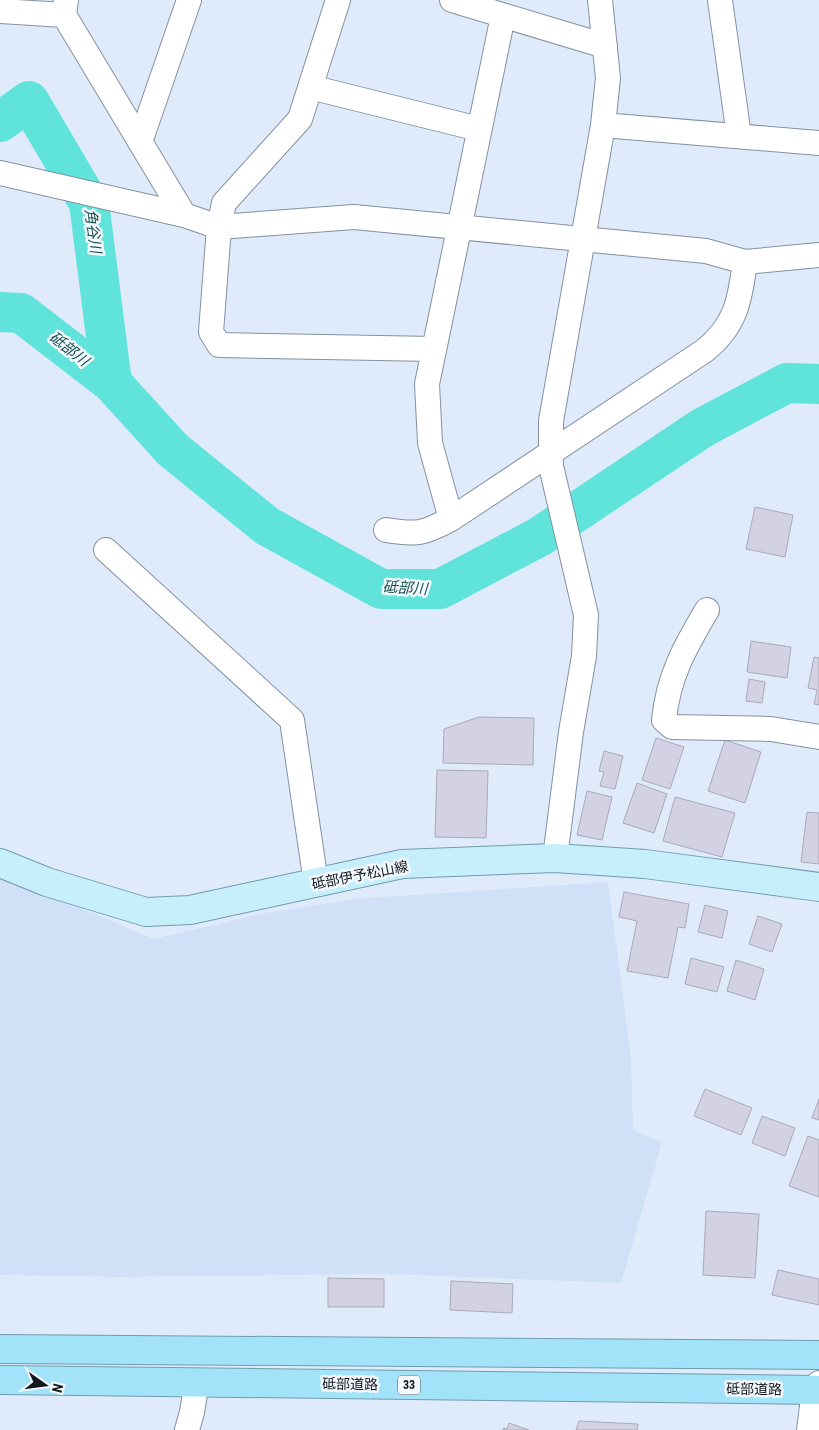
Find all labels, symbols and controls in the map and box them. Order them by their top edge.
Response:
water label: 角谷川 [81,207,105,257]
water label: 砥部川 [46,328,94,371]
water label: 砥部川 [382,578,430,598]
street label: 砥部伊予松山線 [310,858,410,892]
north arrow [20,1360,70,1410]
street label: 砥部道路 [322,1376,378,1392]
road number: 33 [398,1376,420,1394]
street label: 砥部道路 [726,1381,782,1397]
text: N [49,1382,66,1394]

